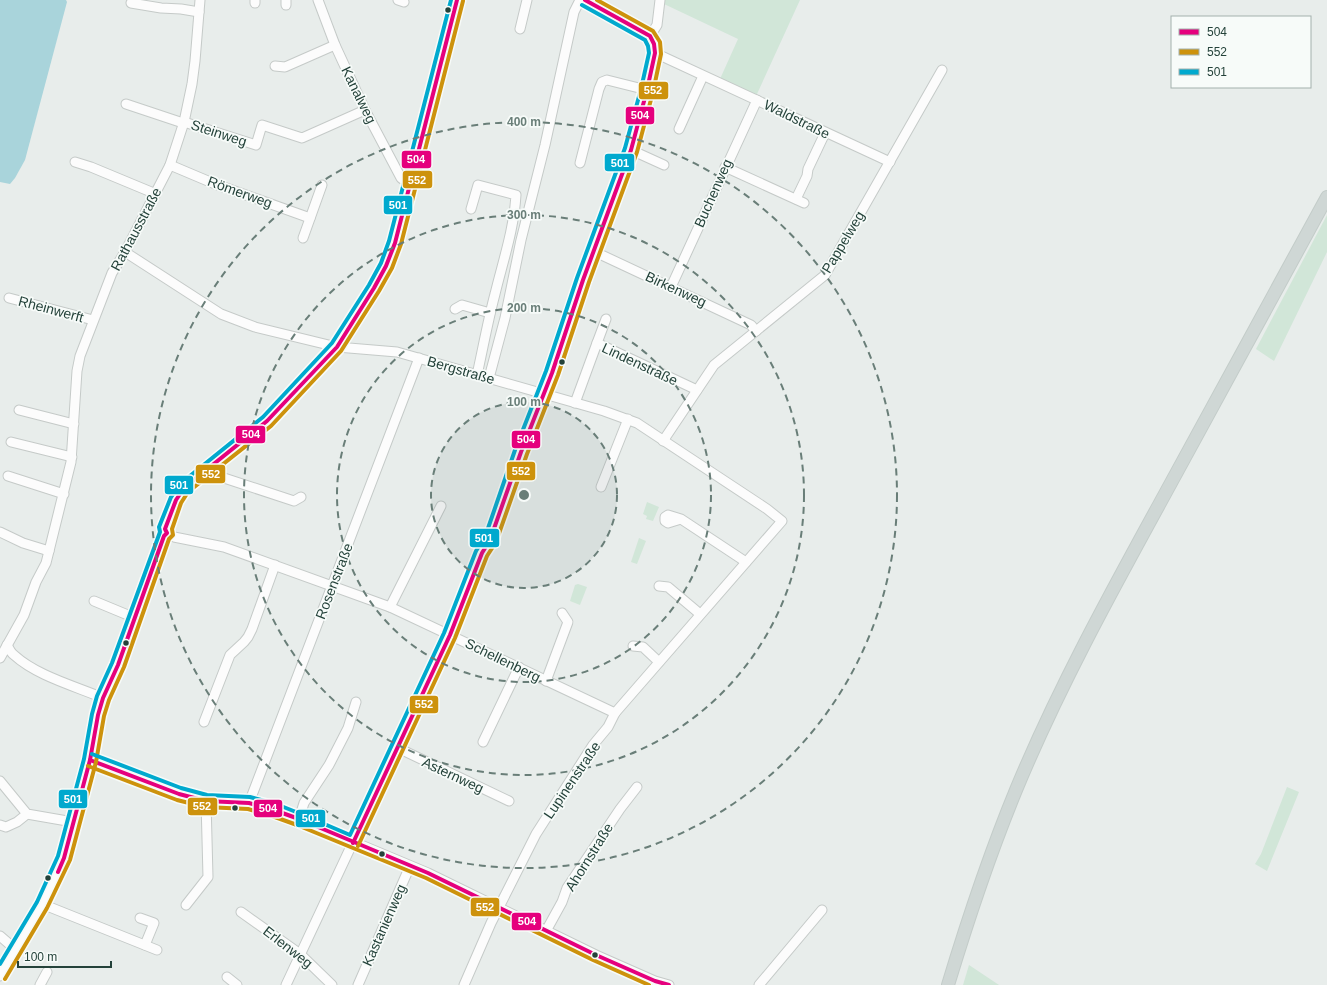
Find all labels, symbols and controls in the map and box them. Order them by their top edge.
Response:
unlabelled marker [443,5,453,15]
legend [1171,16,1311,88]
text: 504 [1207,25,1227,39]
text: 552 [1207,45,1227,59]
street label: Kanalweg [338,64,380,126]
text: 501 [1207,65,1227,79]
line badge: 552 [638,81,669,100]
text: 552 [644,84,662,96]
street label: Waldstraße [762,96,833,142]
line badge: 504 [625,106,655,125]
text: 504 [631,109,650,121]
text: 400 m [507,115,541,129]
street label: Steinweg [189,116,249,150]
line badge: 504 [401,150,432,169]
text: 504 [407,153,426,165]
line badge: 501 [604,153,635,172]
street label: Buchenweg [691,156,735,230]
text: 501 [611,157,629,169]
line badge: 552 [402,170,433,189]
street label: Römerweg [205,173,275,211]
text: 552 [408,174,426,186]
street label: Rathausstraße [107,185,165,273]
line badge: 501 [383,195,413,215]
text: 501 [389,199,407,211]
text: 300 m [507,208,541,222]
street label: Pappelweg [818,208,868,276]
street label: Birkenweg [643,268,709,310]
street label: Rheinwerft [17,293,85,325]
text: 200 m [507,301,541,315]
street label: Lindenstraße [600,339,681,389]
street label: Bergstraße [426,353,497,387]
unlabelled marker [557,357,567,367]
text: 100 m [507,395,541,409]
line badge: 504 [235,425,266,444]
text: 504 [242,428,261,440]
line badge: 504 [511,430,541,449]
text: 504 [517,433,536,445]
line badge: 552 [506,461,536,481]
line badge: 552 [195,464,226,484]
text: 552 [512,465,530,477]
text: 552 [202,468,220,480]
line badge: 501 [164,475,194,495]
text: 501 [170,479,188,491]
centre of rings [517,488,531,502]
line badge: 501 [469,528,500,548]
text: 501 [475,532,493,544]
street label: Rosenstraße [312,541,356,621]
street label: Schellenberg [463,635,543,685]
unlabelled marker [121,638,131,648]
line badge: 552 [409,695,439,714]
text: 552 [415,698,433,710]
street label: Lupinenstraße [540,738,604,822]
street label: Asternweg [420,754,486,796]
line badge: 501 [58,789,88,809]
text: 501 [64,793,82,805]
line badge: 552 [187,797,218,816]
line badge: 504 [253,799,283,818]
text: 552 [193,800,211,812]
text: 504 [259,802,278,814]
unlabelled marker [230,803,240,813]
line badge: 501 [295,809,326,828]
text: 501 [302,812,320,824]
street label: Ahornstraße [562,820,616,894]
unlabelled marker [377,849,387,859]
unlabelled marker [43,873,53,883]
street label: Kastanienweg [359,882,409,968]
line badge: 552 [470,897,500,917]
text: 552 [476,901,494,913]
line badge: 504 [511,912,542,931]
text: 504 [518,915,537,927]
street label: Erlenweg [260,923,316,971]
scale bar [18,943,111,969]
text: 100 m [24,950,57,964]
unlabelled marker [590,950,600,960]

